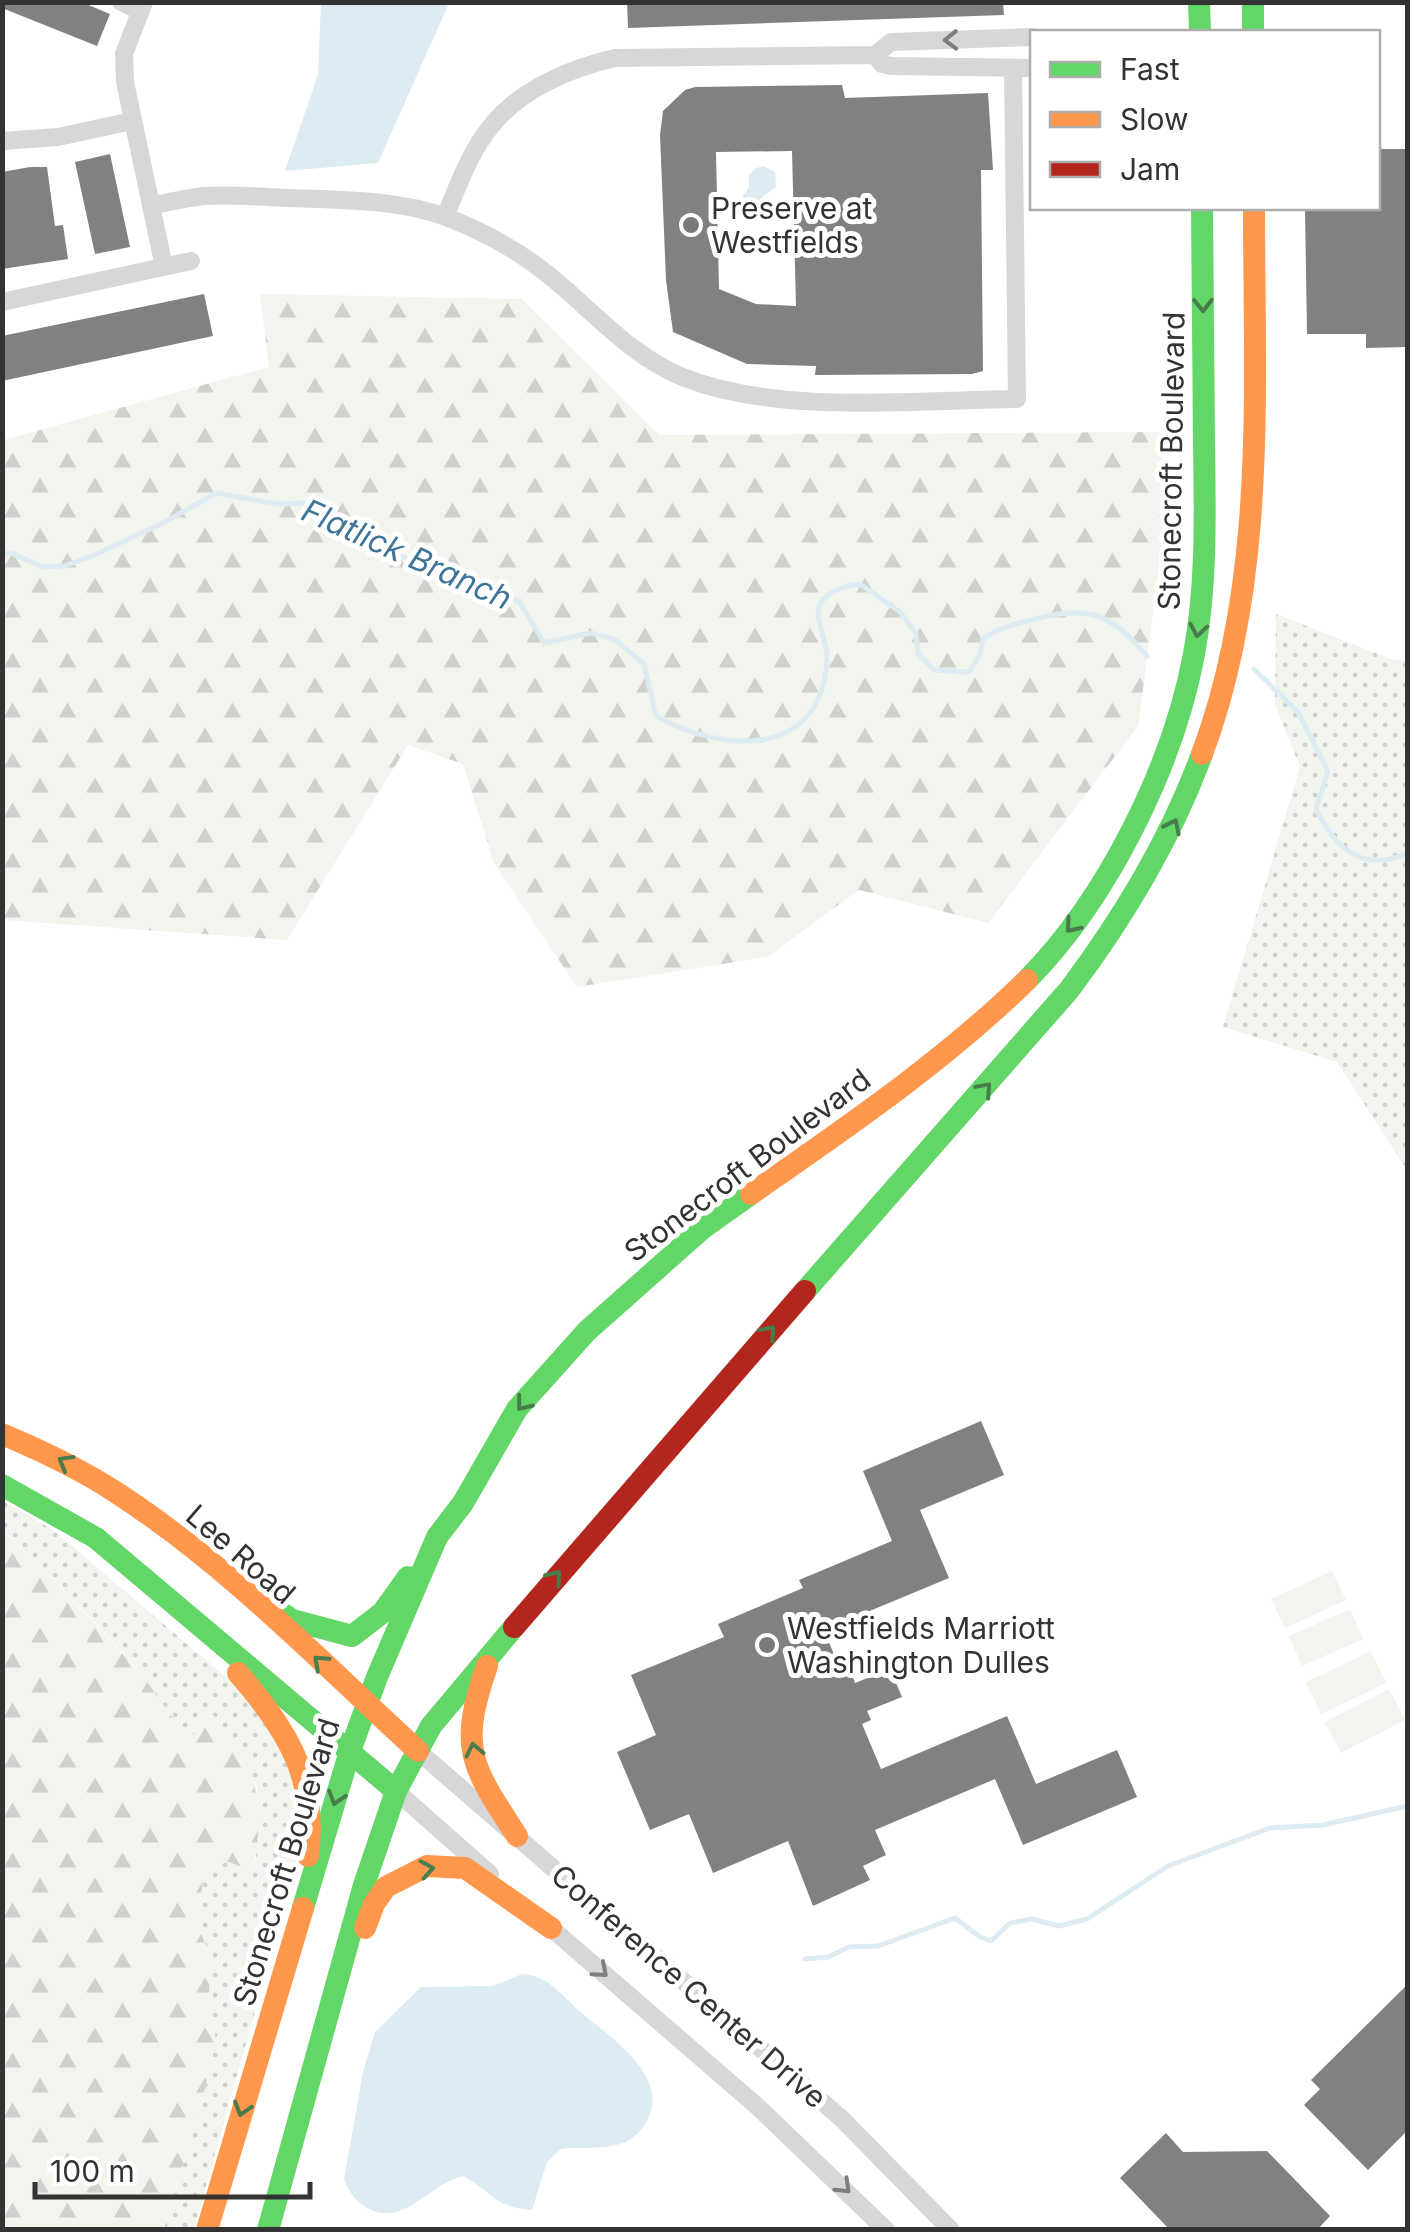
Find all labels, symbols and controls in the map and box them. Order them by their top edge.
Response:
one-way arrow [943,30,959,51]
legend [1030,30,1380,210]
text: Fast [1120,51,1180,87]
text: Slow [1120,101,1189,137]
text: Jam [1120,151,1180,187]
place label: Preserve at Westfields [711,190,873,260]
marker: Preserve at Westfields [680,214,702,236]
one-way arrow [1192,298,1214,313]
street label: Stonecroft Boulevard [1150,311,1192,611]
water label: Flatlick Branch [296,490,518,618]
one-way arrow [1188,621,1209,638]
one-way arrow [1161,819,1180,837]
one-way arrow [1066,914,1084,932]
street label: Stonecroft Boulevard [617,1061,877,1269]
one-way arrow [973,1082,991,1101]
one-way arrow [757,1326,775,1344]
one-way arrow [517,1393,535,1411]
one-way arrow [58,1455,76,1474]
street label: Lee Road [179,1497,303,1611]
one-way arrow [543,1570,561,1588]
place label: Westfields Marriott Washington Dulles [787,1610,1055,1680]
marker: Westfields Marriott Washington Dulles [756,1634,778,1656]
one-way arrow [313,1656,332,1674]
street label: Stonecroft Boulevard [225,1714,347,2010]
one-way arrow [465,1741,486,1758]
one-way arrow [327,1788,348,1805]
street label: Conference Center Drive [544,1857,834,2115]
one-way arrow [419,1859,435,1880]
one-way arrow [589,1960,608,1978]
one-way arrow [233,2099,254,2116]
scale bar [35,2137,310,2199]
text: 100 m [50,2153,135,2189]
one-way arrow [832,2175,850,2193]

